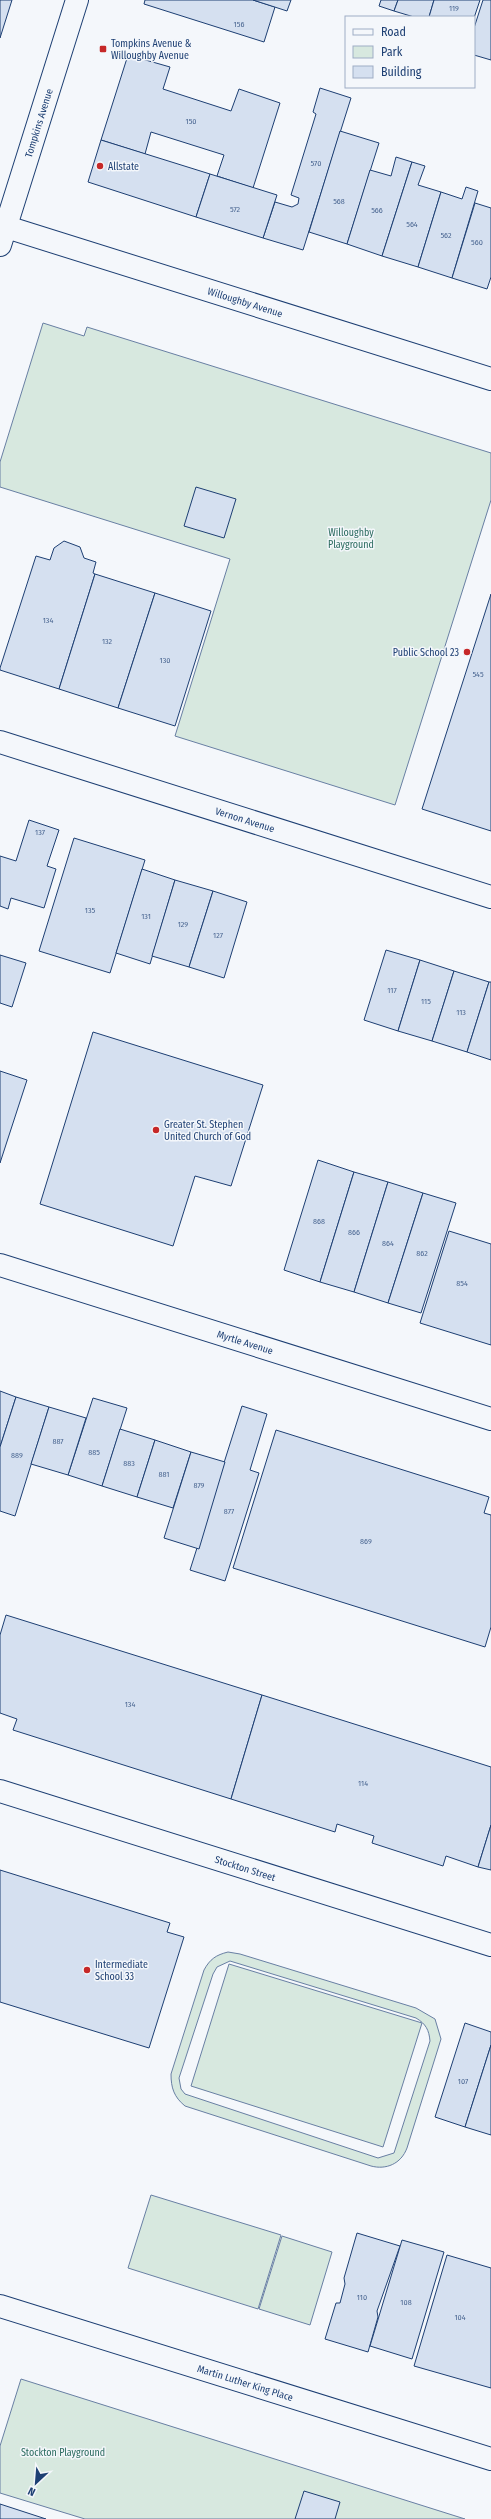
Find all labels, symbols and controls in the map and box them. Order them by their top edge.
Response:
house number: 119 [449,4,459,13]
legend [345,16,475,88]
house number: 156 [234,20,244,29]
text: Road [381,25,406,39]
place label: Tompkins Avenue & Willoughby Avenue [111,38,192,62]
marker: Tompkins Avenue & Willoughby Avenue [98,44,108,54]
text: Park [381,45,403,59]
text: Building [381,65,422,79]
street label: Tompkins Avenue [23,87,56,159]
house number: 150 [186,117,196,126]
house number: 570 [311,159,321,168]
marker: Allstate [95,161,105,171]
place label: Allstate [108,161,139,173]
house number: 568 [333,197,345,206]
house number: 572 [230,205,241,214]
house number: 566 [371,206,383,215]
house number: 564 [406,220,418,229]
house number: 562 [440,231,452,240]
house number: 560 [471,238,483,247]
street label: Willoughby Avenue [206,285,284,320]
park label: Willoughby Playground [328,527,374,551]
house number: 134 [43,616,53,625]
house number: 132 [102,637,113,646]
place label: Public School 23 [393,647,459,659]
marker: Public School 23 [462,647,472,657]
house number: 130 [160,656,170,665]
house number: 545 [472,670,484,679]
street label: Vernon Avenue [214,805,276,835]
house number: 137 [35,828,46,837]
house number: 135 [85,906,96,915]
house number: 131 [141,912,151,921]
house number: 129 [178,920,188,929]
house number: 127 [213,931,224,940]
house number: 117 [387,986,397,995]
house number: 115 [421,997,431,1006]
house number: 113 [456,1008,466,1017]
place label: Greater St. Stephen United Church of God [164,1119,251,1143]
marker: Greater St. Stephen United Church of God [151,1125,161,1135]
house number: 868 [313,1217,325,1226]
house number: 866 [348,1228,360,1237]
house number: 864 [382,1239,394,1248]
house number: 862 [416,1249,428,1258]
house number: 854 [456,1279,468,1288]
street label: Myrtle Avenue [215,1328,275,1357]
house number: 887 [52,1437,64,1446]
house number: 885 [88,1448,100,1457]
house number: 889 [11,1451,23,1460]
house number: 883 [123,1459,135,1468]
house number: 881 [159,1470,169,1479]
house number: 879 [194,1481,205,1490]
house number: 877 [224,1507,235,1516]
house number: 869 [360,1537,372,1546]
house number: 134 [125,1700,135,1709]
house number: 114 [358,1779,368,1788]
street label: Stockton Street [213,1854,277,1884]
place label: Intermediate School 33 [95,1959,148,1983]
marker: Intermediate School 33 [82,1965,92,1975]
house number: 107 [458,2077,469,2086]
house number: 110 [357,2293,367,2302]
house number: 108 [400,2298,412,2307]
house number: 104 [454,2313,466,2322]
street label: Martin Luther King Place [196,2363,295,2404]
park label: Stockton Playground [21,2447,105,2459]
north arrow [16,2463,56,2503]
text: N [26,2484,38,2499]

